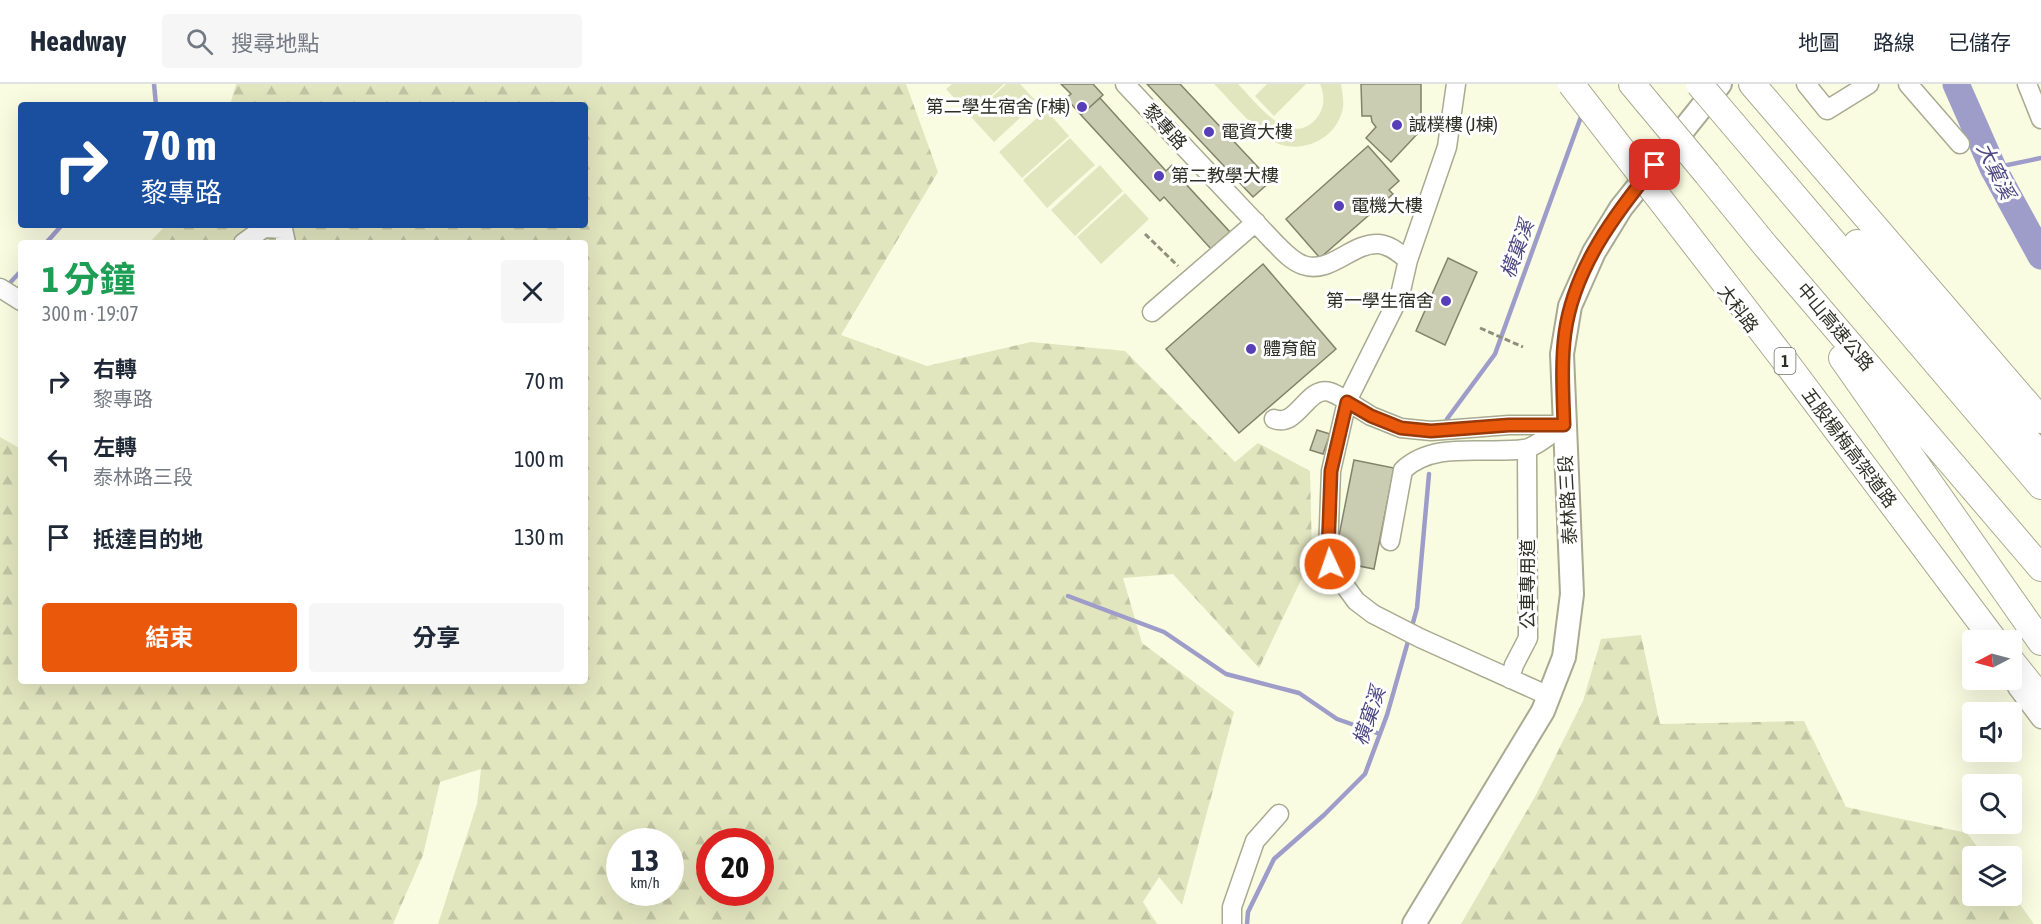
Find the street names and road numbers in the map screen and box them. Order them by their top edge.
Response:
street label: 黎專路 [1139,100,1191,154]
street label: 中山高速公路 [1793,279,1878,375]
street label: 大科路 [1714,281,1763,337]
road number: 1 [1774,348,1796,374]
street label: 五股楊梅高架道路 [1798,384,1901,512]
street label: 泰林路三段 [1555,455,1580,546]
street label: 公車專用道 [1517,539,1538,629]

